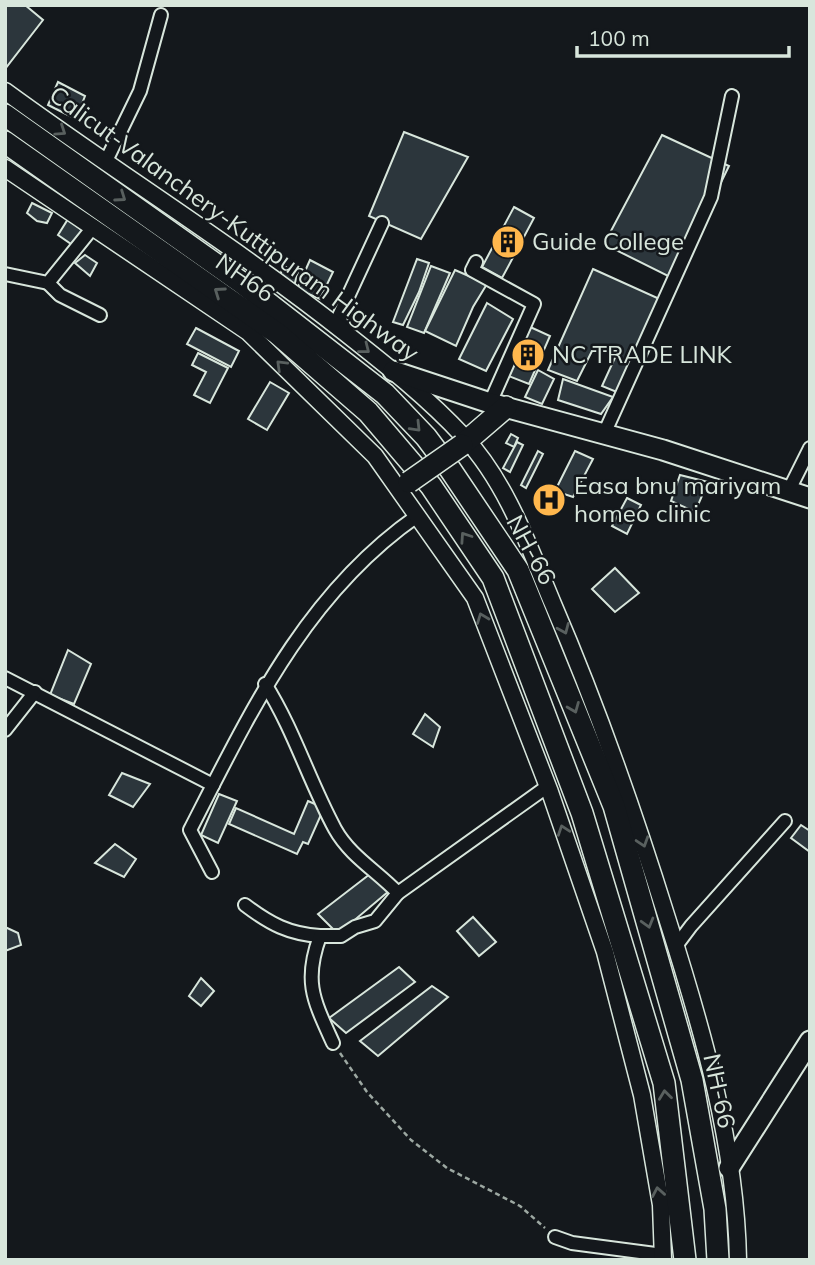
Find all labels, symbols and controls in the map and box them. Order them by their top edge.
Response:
scale bar [577,14,789,58]
text: 100 m [588,25,650,51]
street label: Calicut-Valanchery-Kuttipuram Highway [44,79,425,368]
one-way arrow [53,123,66,135]
one-way arrow [113,189,126,201]
building icon: Guide College [489,223,527,261]
place label: Guide College [532,226,684,256]
street label: NH66 [210,246,281,308]
one-way arrow [214,288,227,300]
building icon: NC TRADE LINK [509,336,547,374]
place label: NC TRADE LINK [552,339,733,369]
one-way arrow [357,341,370,353]
one-way arrow [276,360,289,373]
one-way arrow [407,418,420,431]
place label: Easa bnu mariyam homeo clinic [574,470,781,528]
hospital icon: Easa bnu mariyam homeo clinic [530,481,568,519]
street label: NH-66 [500,509,563,590]
one-way arrow [461,531,474,544]
one-way arrow [477,612,491,624]
one-way arrow [556,622,570,634]
one-way arrow [566,701,580,713]
one-way arrow [557,825,571,837]
one-way arrow [635,836,650,848]
one-way arrow [639,917,654,929]
street label: NH-66 [697,1051,742,1131]
one-way arrow [658,1089,673,1100]
one-way arrow [651,1186,666,1198]

